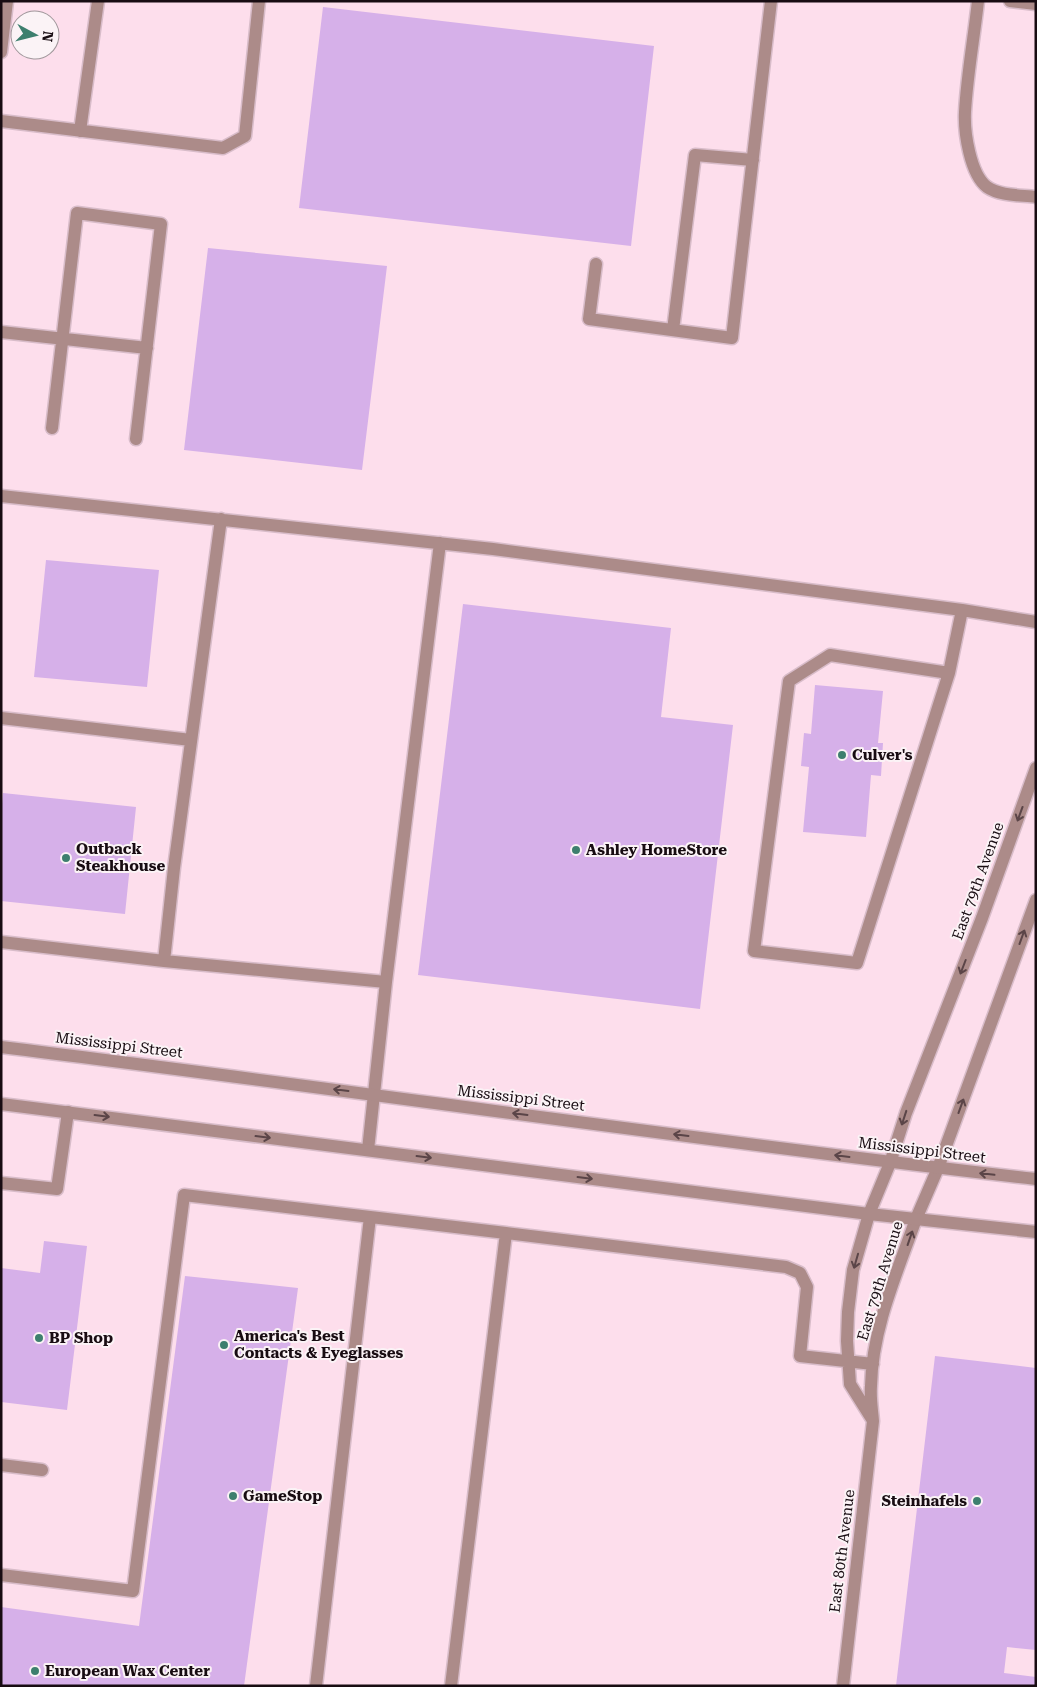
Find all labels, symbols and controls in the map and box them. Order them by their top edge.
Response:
north arrow [10,10,60,60]
text: N [39,30,57,43]
place label: Culver's [852,746,913,764]
marker: Culver's [836,749,848,761]
one-way arrow [1015,806,1024,822]
street label: East 79th Avenue [948,820,1008,942]
place label: Outback Steakhouse [76,840,165,875]
place label: Ashley HomeStore [586,841,727,859]
marker: Ashley HomeStore [570,844,582,856]
marker: Outback Steakhouse [60,852,72,864]
one-way arrow [1018,930,1027,945]
one-way arrow [958,959,967,974]
street label: Mississippi Street [54,1028,184,1062]
street label: Mississippi Street [456,1081,586,1115]
one-way arrow [334,1085,350,1095]
one-way arrow [957,1099,966,1114]
one-way arrow [512,1109,528,1119]
one-way arrow [899,1110,909,1126]
one-way arrow [93,1111,109,1121]
one-way arrow [673,1130,689,1140]
one-way arrow [255,1132,271,1142]
street label: Mississippi Street [857,1133,987,1167]
one-way arrow [834,1151,850,1161]
one-way arrow [416,1152,432,1162]
one-way arrow [980,1169,996,1179]
one-way arrow [577,1173,593,1183]
street label: East 79th Avenue [853,1219,907,1343]
one-way arrow [906,1231,915,1246]
one-way arrow [850,1253,860,1269]
place label: America's Best Contacts & Eyeglasses [234,1327,404,1362]
place label: BP Shop [49,1329,113,1347]
marker: BP Shop [33,1332,45,1344]
marker: America's Best Contacts & Eyeglasses [218,1339,230,1351]
place label: GameStop [243,1487,322,1505]
street label: East 80th Avenue [826,1488,858,1614]
marker: GameStop [227,1490,239,1502]
place label: Steinhafels [881,1492,967,1510]
marker: Steinhafels [971,1495,983,1507]
place label: European Wax Center [45,1662,210,1680]
marker: European Wax Center [29,1665,41,1677]

